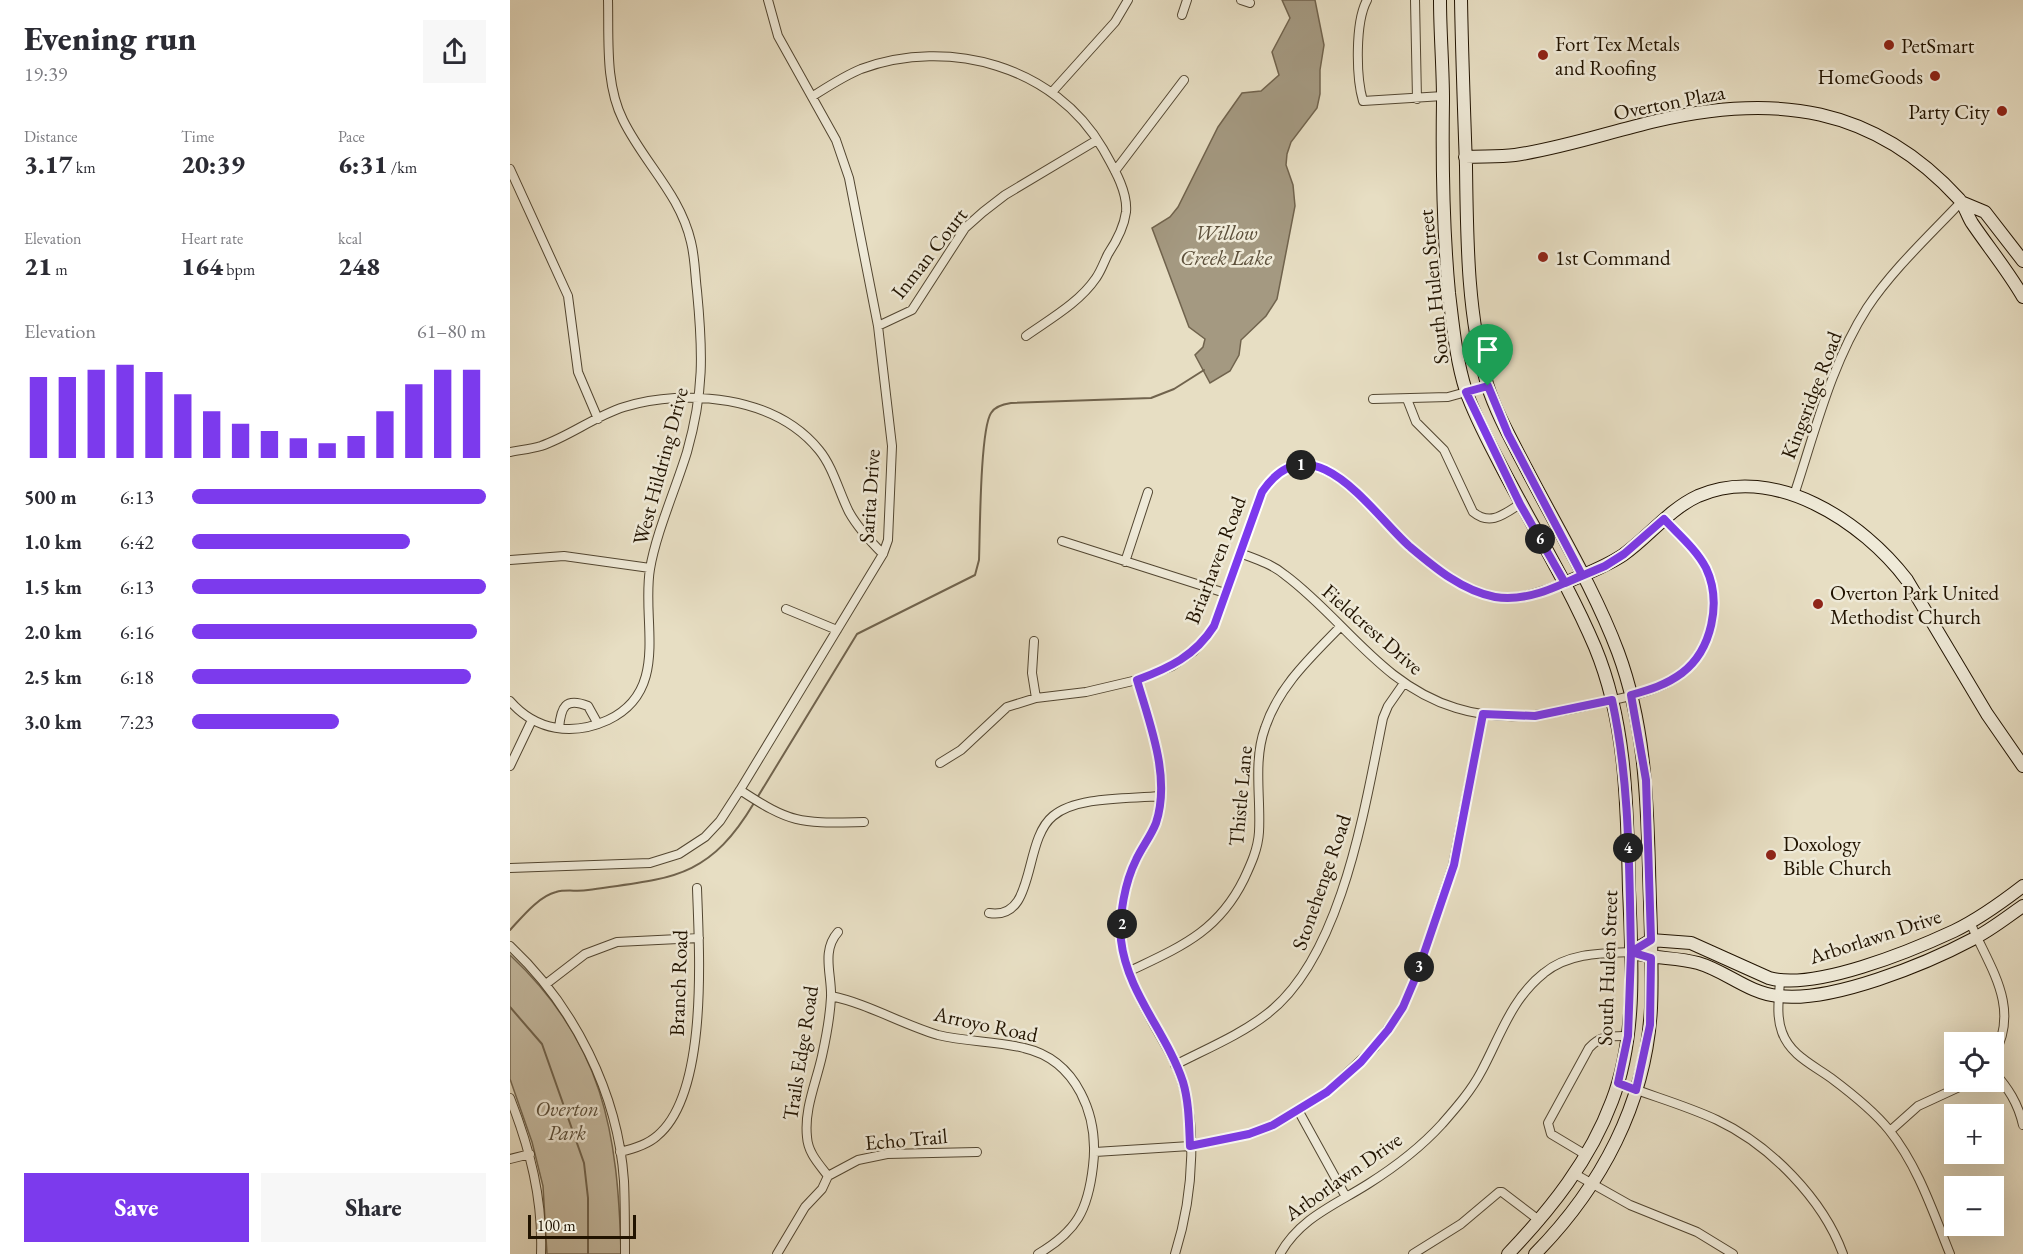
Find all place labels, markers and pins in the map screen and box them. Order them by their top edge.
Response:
place label: Fort Tex Metals and Roofing [1555,30,1680,81]
place label: PetSmart [1901,32,1975,59]
marker: PetSmart [1882,38,1896,52]
marker: Fort Tex Metals and Roofing [1536,48,1550,62]
place label: HomeGoods [1818,63,1923,90]
marker: HomeGoods [1928,69,1942,83]
place label: Party City [1908,98,1991,125]
marker: Party City [1995,104,2009,118]
place label: 1st Command [1555,244,1671,271]
marker: 1st Command [1536,250,1550,264]
pin [1462,324,1513,386]
pin: 1 [1286,450,1316,480]
pin: 6 [1525,524,1555,554]
place label: Overton Park United Methodist Church [1830,579,1999,630]
marker: Overton Park United Methodist Church [1811,597,1825,611]
place label: Doxology Bible Church [1783,830,1892,881]
pin: 4 [1613,833,1643,863]
marker: Doxology Bible Church [1764,848,1778,862]
pin: 2 [1107,909,1137,939]
pin: 3 [1404,952,1434,982]

